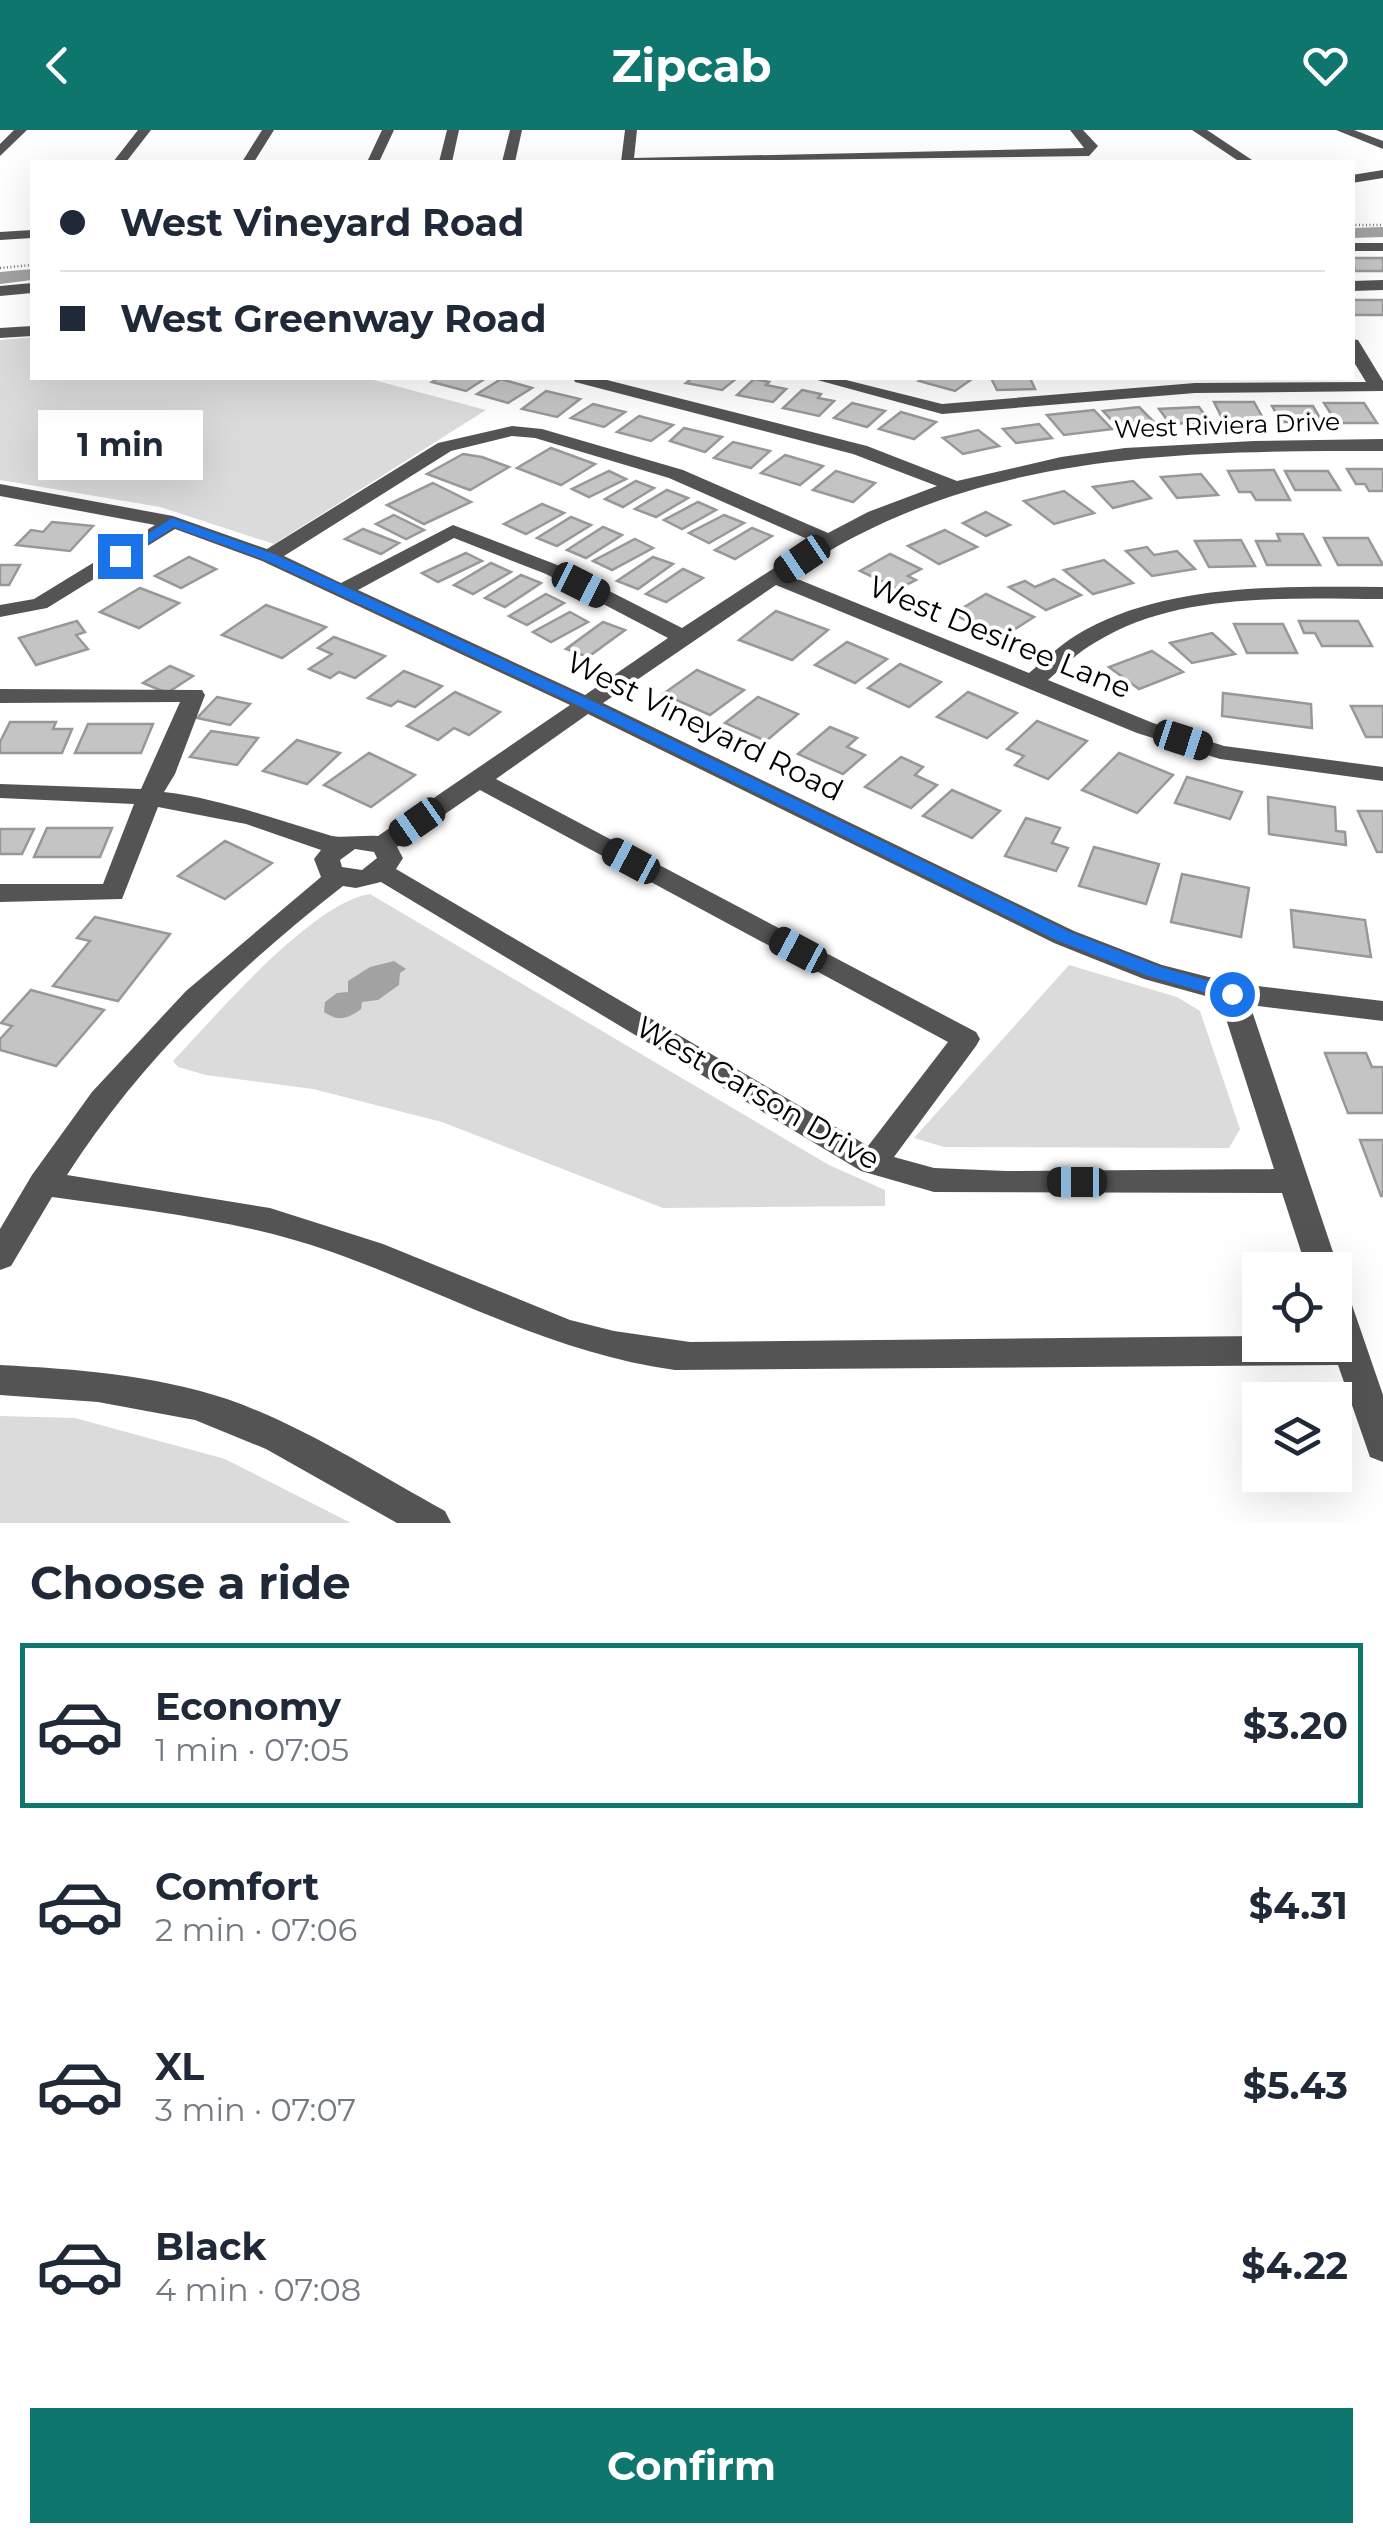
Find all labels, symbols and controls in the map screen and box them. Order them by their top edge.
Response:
icon: back [30,38,85,93]
text: Zipcab [611,38,772,93]
icon: heart [1298,38,1353,93]
text: West Vineyard Road [120,199,524,246]
text: West Greenway Road [120,295,546,342]
street label: West Riviera Drive [1113,406,1341,444]
callout: 1 min [38,411,202,481]
text: 1 min [77,425,164,464]
car [769,530,835,588]
route end [98,534,143,579]
car [547,558,615,612]
street label: West Desiree Lane [863,567,1137,707]
street label: West Vineyard Road [561,643,849,809]
car [1150,716,1216,764]
car [384,793,450,851]
car [597,834,665,888]
car [764,923,832,977]
route start [1210,972,1255,1017]
street label: West Carson Drive [630,1008,886,1178]
car [1047,1167,1107,1197]
map controls [1242,1252,1352,1492]
button: locate [1242,1252,1352,1362]
button: layers [1242,1382,1352,1492]
text: Choose a ride [30,1555,351,1610]
icon: car [35,1681,125,1771]
text: Economy [155,1683,341,1730]
text: $3.20 [1243,1702,1348,1749]
text: 1 min · 07:05 [155,1730,349,1769]
icon: car [35,1861,125,1951]
text: Comfort [155,1863,319,1910]
text: $4.31 [1249,1882,1348,1929]
text: 2 min · 07:06 [155,1910,357,1949]
icon: car [35,2041,125,2131]
text: XL [155,2043,204,2090]
text: $5.43 [1243,2062,1348,2109]
text: 3 min · 07:07 [155,2090,356,2129]
icon: car [35,2221,125,2311]
text: Black [155,2223,266,2270]
text: $4.22 [1241,2242,1348,2289]
text: 4 min · 07:08 [155,2270,361,2309]
button: Confirm [30,2408,1353,2523]

